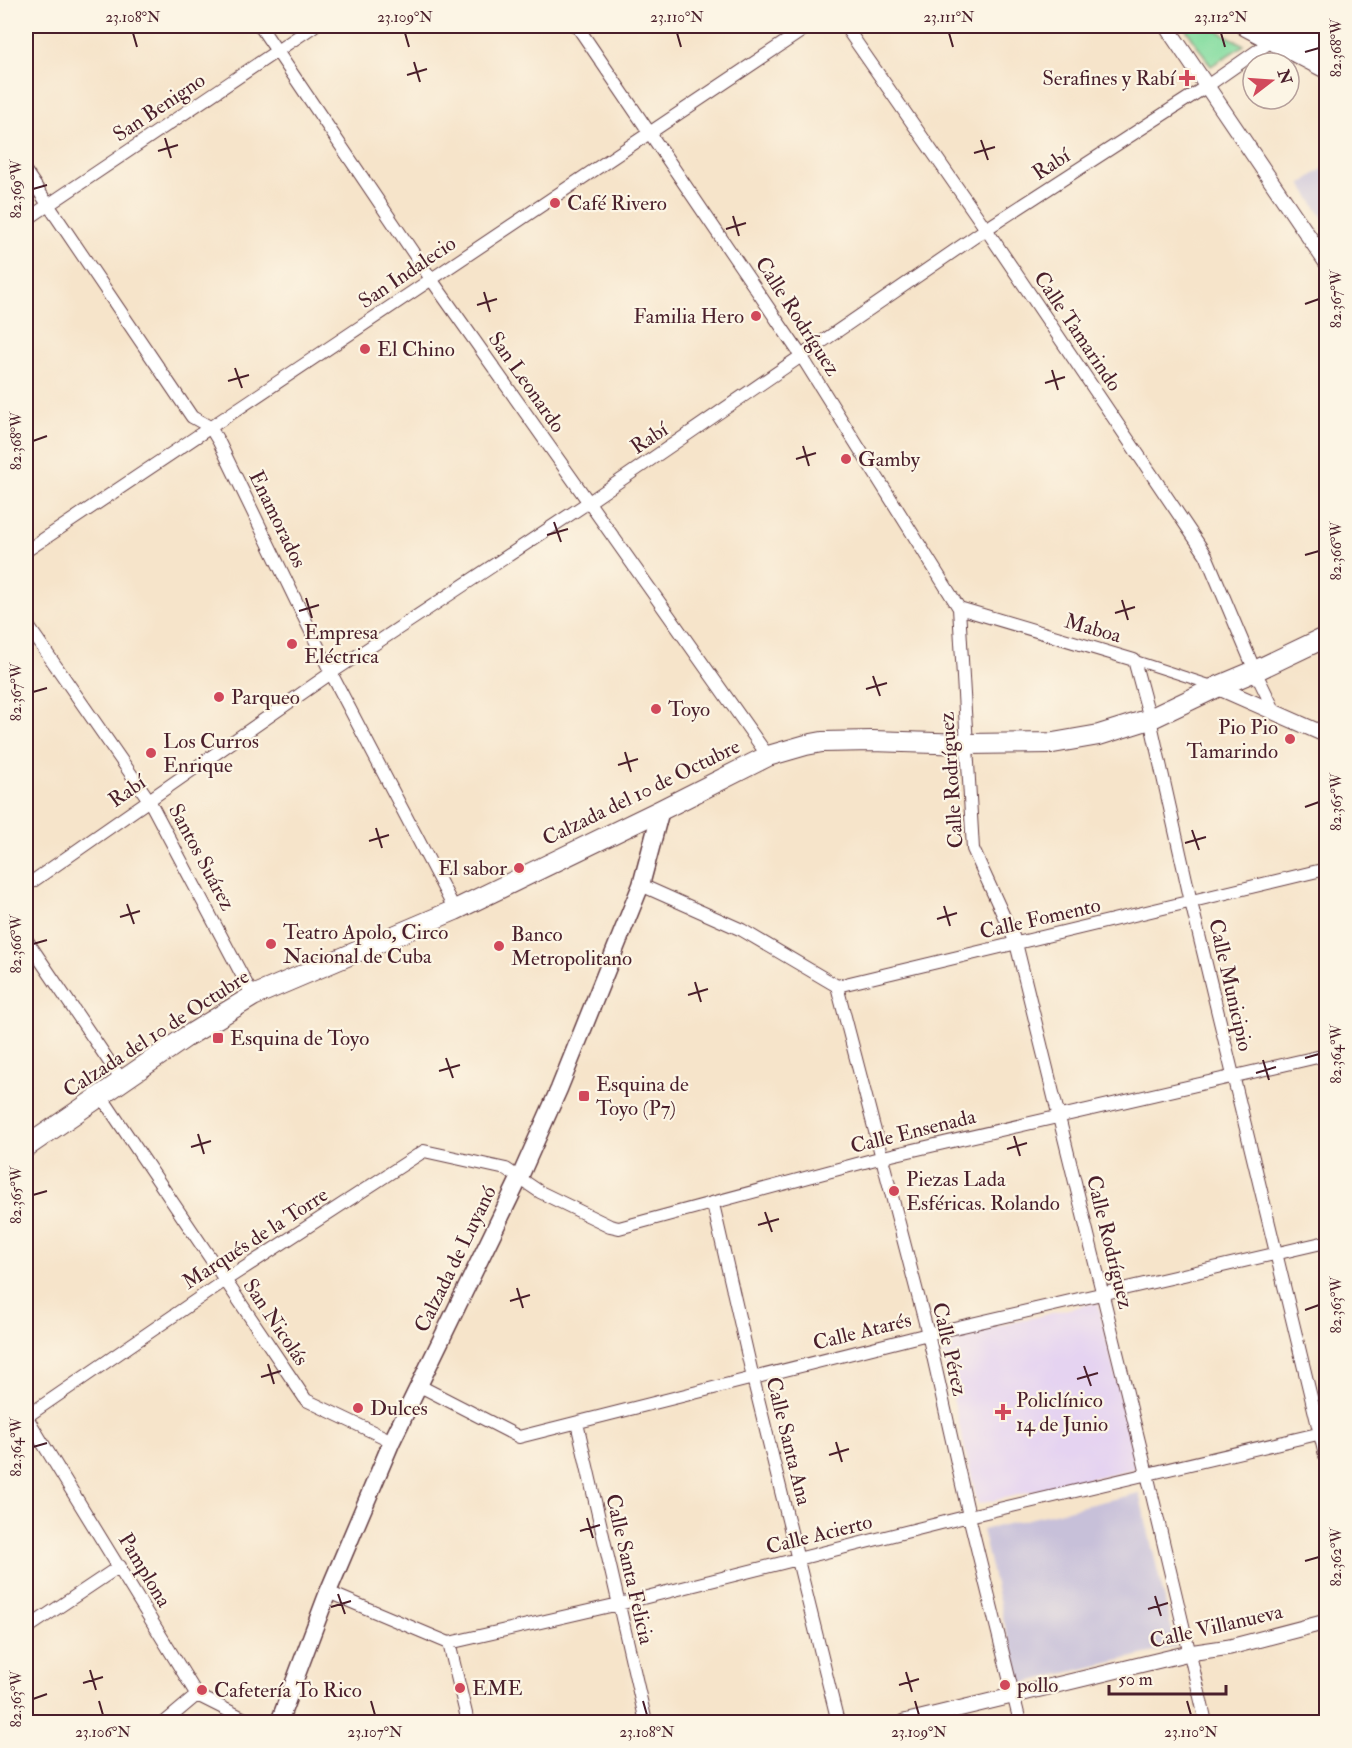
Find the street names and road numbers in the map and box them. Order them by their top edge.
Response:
street label: San Benigno [108,67,211,148]
street label: Rabí [1027,142,1076,186]
street label: San Indalecio [353,230,461,315]
street label: Calle Rodríguez [749,252,846,381]
street label: Calle Tamarindo [1027,266,1128,397]
street label: San Leonardo [482,327,571,438]
street label: Rabí [625,415,674,461]
street label: Enamorados [242,466,313,572]
street label: Maboa [1061,608,1125,650]
street label: Calle Rodríguez [933,711,970,849]
street label: Calzada del 10 de Octubre [538,733,745,852]
street label: Rabí [103,768,152,814]
street label: Santos Suárez [162,799,241,915]
street label: Calle Fomento [977,891,1103,945]
street label: Calle Municipio [1202,916,1259,1054]
street label: Calzada del 10 de Octubre [58,963,255,1104]
street label: Calle Ensenada [848,1103,979,1160]
street label: Calle Rodríguez [1080,1172,1139,1312]
street label: Marqués de la Torre [177,1181,333,1296]
street label: Calzada de Luyanó [408,1181,503,1337]
street label: San Nicolás [237,1274,315,1371]
street label: Calle Pérez [926,1300,973,1398]
street label: Calle Atarés [810,1306,914,1357]
street label: Calle Santa Ana [760,1374,818,1509]
street label: Calle Santa Felicia [599,1491,660,1647]
street label: Calle Acierto [763,1508,875,1561]
street label: Pamplona [112,1528,177,1613]
street label: Calle Villanueva [1147,1598,1286,1655]

